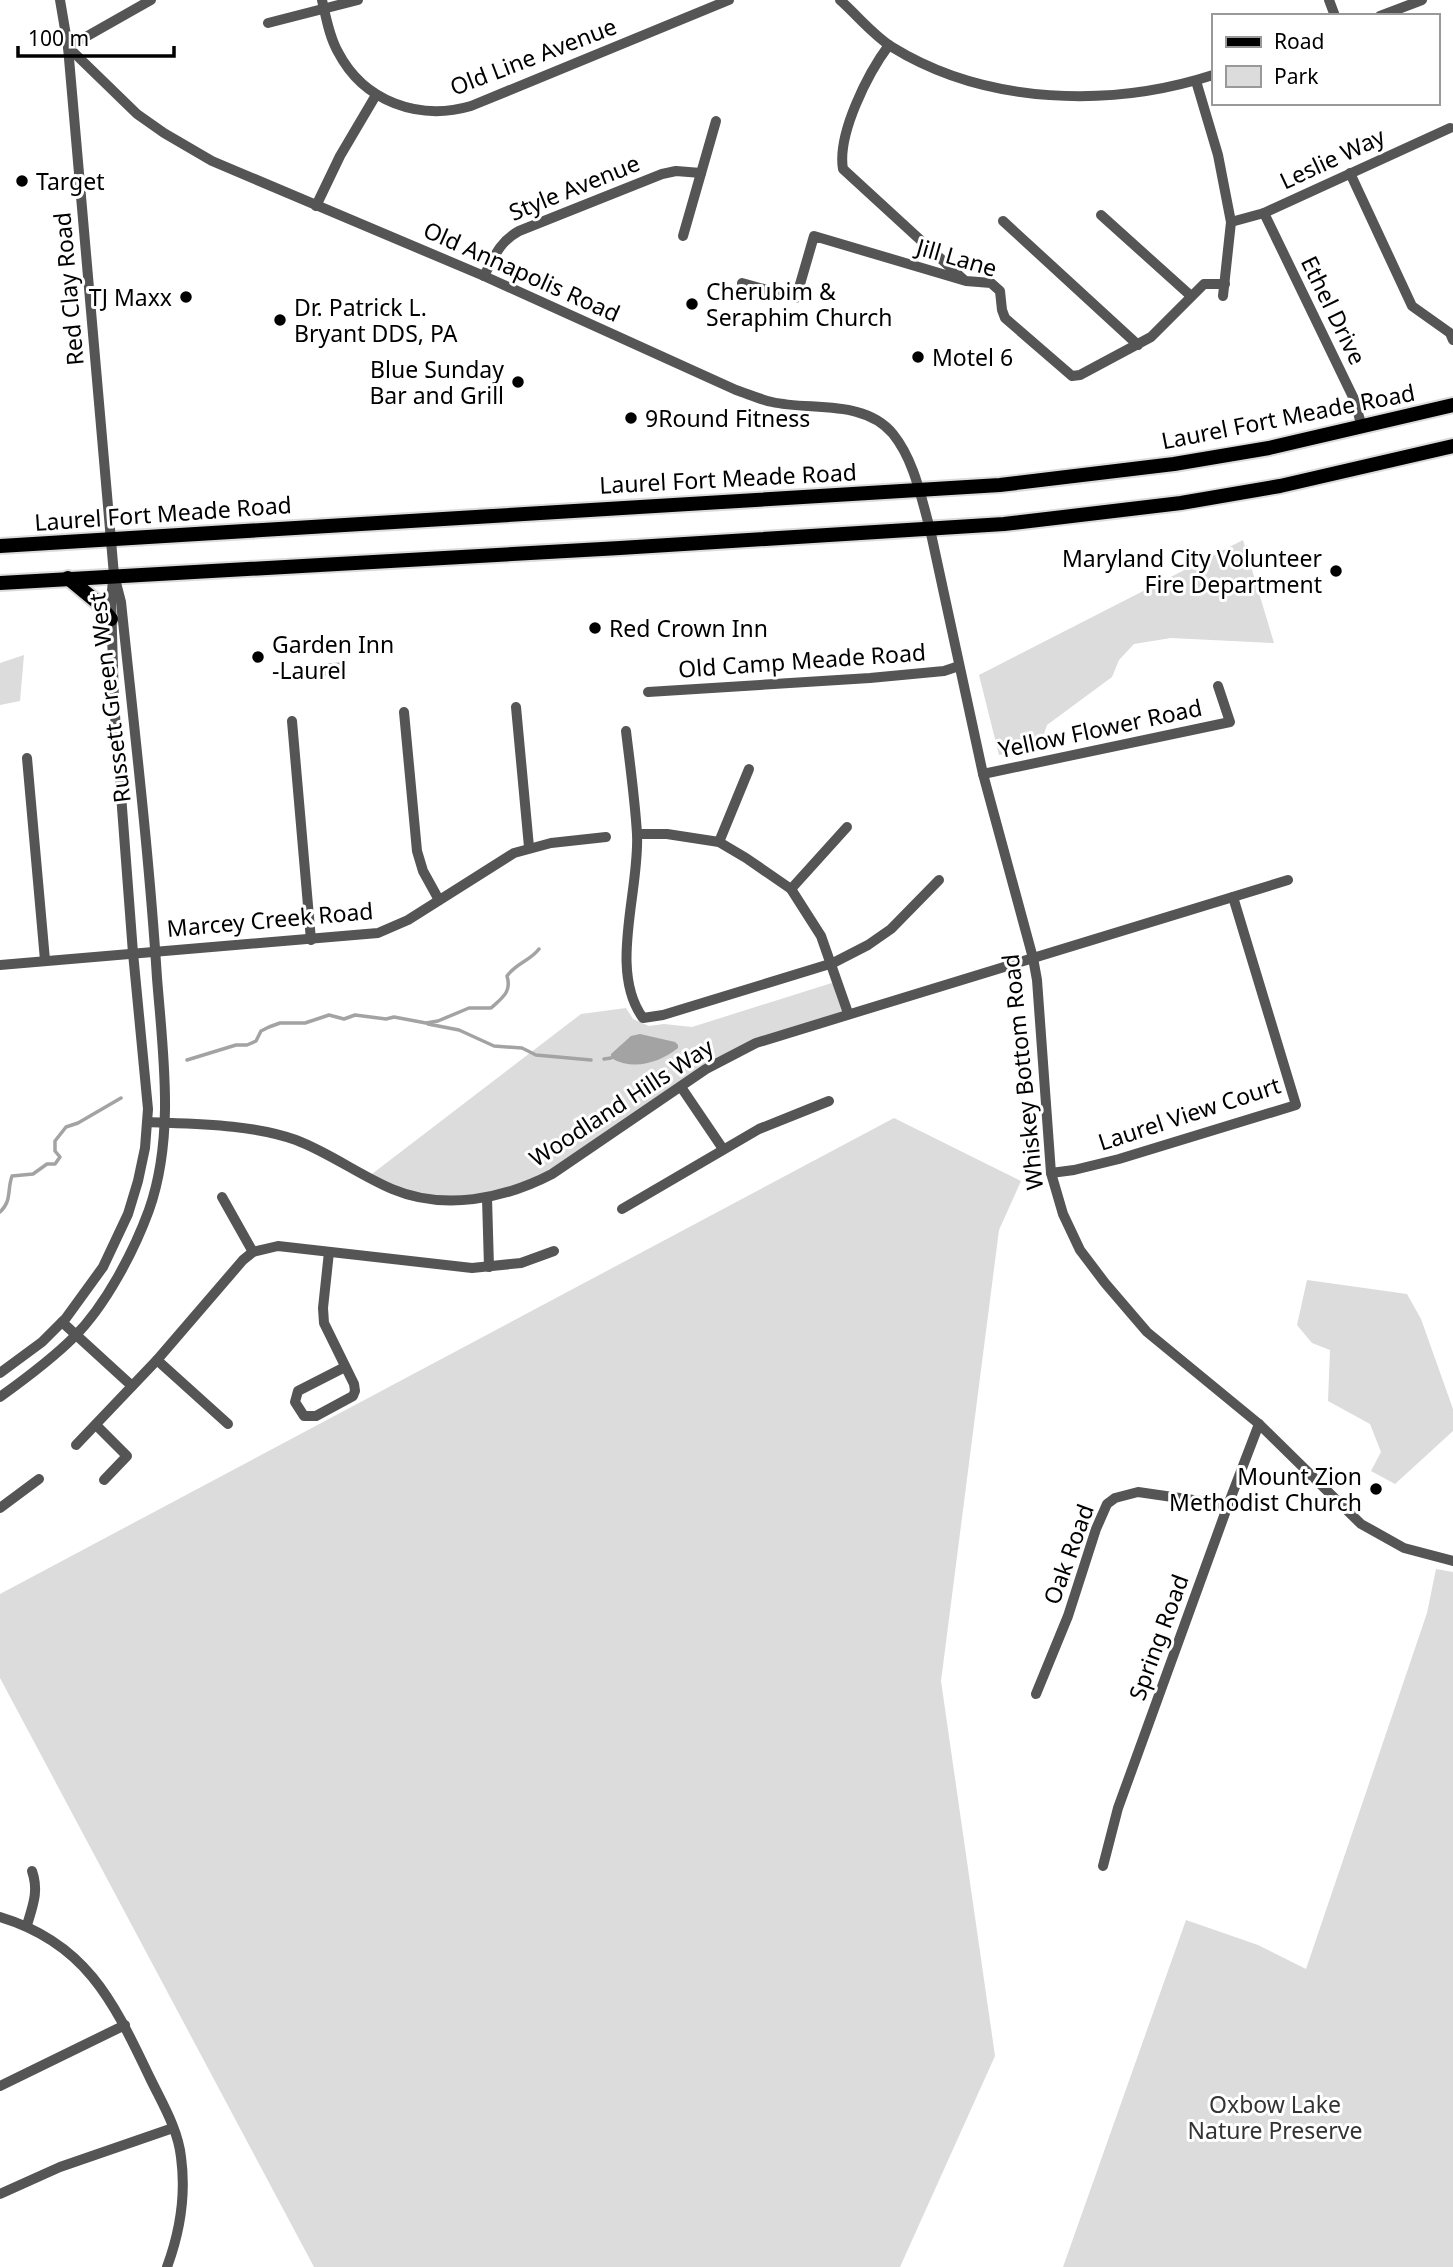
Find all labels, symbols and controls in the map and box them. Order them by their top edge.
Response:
street label: Old Line Avenue [445,10,621,102]
scale bar [18,14,173,58]
legend [1212,14,1439,105]
text: 100 m [28,24,89,52]
text: Road [1274,27,1324,55]
text: Park [1274,62,1319,90]
street label: Leslie Way [1274,120,1390,196]
street label: Style Avenue [504,146,644,228]
place label: Target [36,165,105,197]
marker: Target [14,173,30,189]
street label: Red Clay Road [45,211,91,367]
street label: Old Annapolis Road [419,213,625,329]
street label: Jill Lane [911,230,1001,284]
street label: Ethel Drive [1294,250,1374,370]
place label: Cherubim & Seraphim Church [706,275,893,333]
place label: TJ Maxx [89,281,172,313]
marker: TJ Maxx [178,289,194,305]
place label: Dr. Patrick L. Bryant DDS, PA [294,291,458,349]
marker: Cherubim & Seraphim Church [684,296,700,312]
marker: Dr. Patrick L. Bryant DDS, PA [272,312,288,328]
place label: Motel 6 [932,341,1013,373]
marker: Motel 6 [910,349,926,365]
place label: Blue Sunday Bar and Grill [369,353,504,411]
marker: Blue Sunday Bar and Grill [510,374,526,390]
street label: Laurel Fort Meade Road [1158,376,1418,456]
place label: 9Round Fitness [645,402,810,434]
marker: 9Round Fitness [623,410,639,426]
street label: Laurel Fort Meade Road [598,455,858,501]
street label: Laurel Fort Meade Road [33,488,293,538]
place label: Maryland City Volunteer Fire Department [1062,542,1323,600]
marker: Maryland City Volunteer Fire Department [1328,563,1344,579]
street label: Russett Green West [80,591,138,805]
place label: Red Crown Inn [609,612,768,644]
marker: Red Crown Inn [587,620,603,636]
place label: Garden Inn -Laurel [272,628,394,686]
street label: Old Camp Meade Road [677,635,927,685]
marker: Garden Inn -Laurel [250,649,266,665]
street label: Yellow Flower Road [995,691,1205,765]
street label: Marcey Creek Road [165,894,375,944]
street label: Whiskey Bottom Road [994,952,1050,1192]
street label: Woodland Hills Way [523,1030,719,1174]
street label: Laurel View Court [1094,1068,1284,1158]
place label: Mount Zion Methodist Church [1169,1460,1362,1518]
marker: Mount Zion Methodist Church [1368,1481,1384,1497]
street label: Oak Road [1035,1499,1101,1609]
street label: Spring Road [1120,1570,1196,1704]
park label: Oxbow Lake Nature Preserve [1188,2088,1362,2146]

